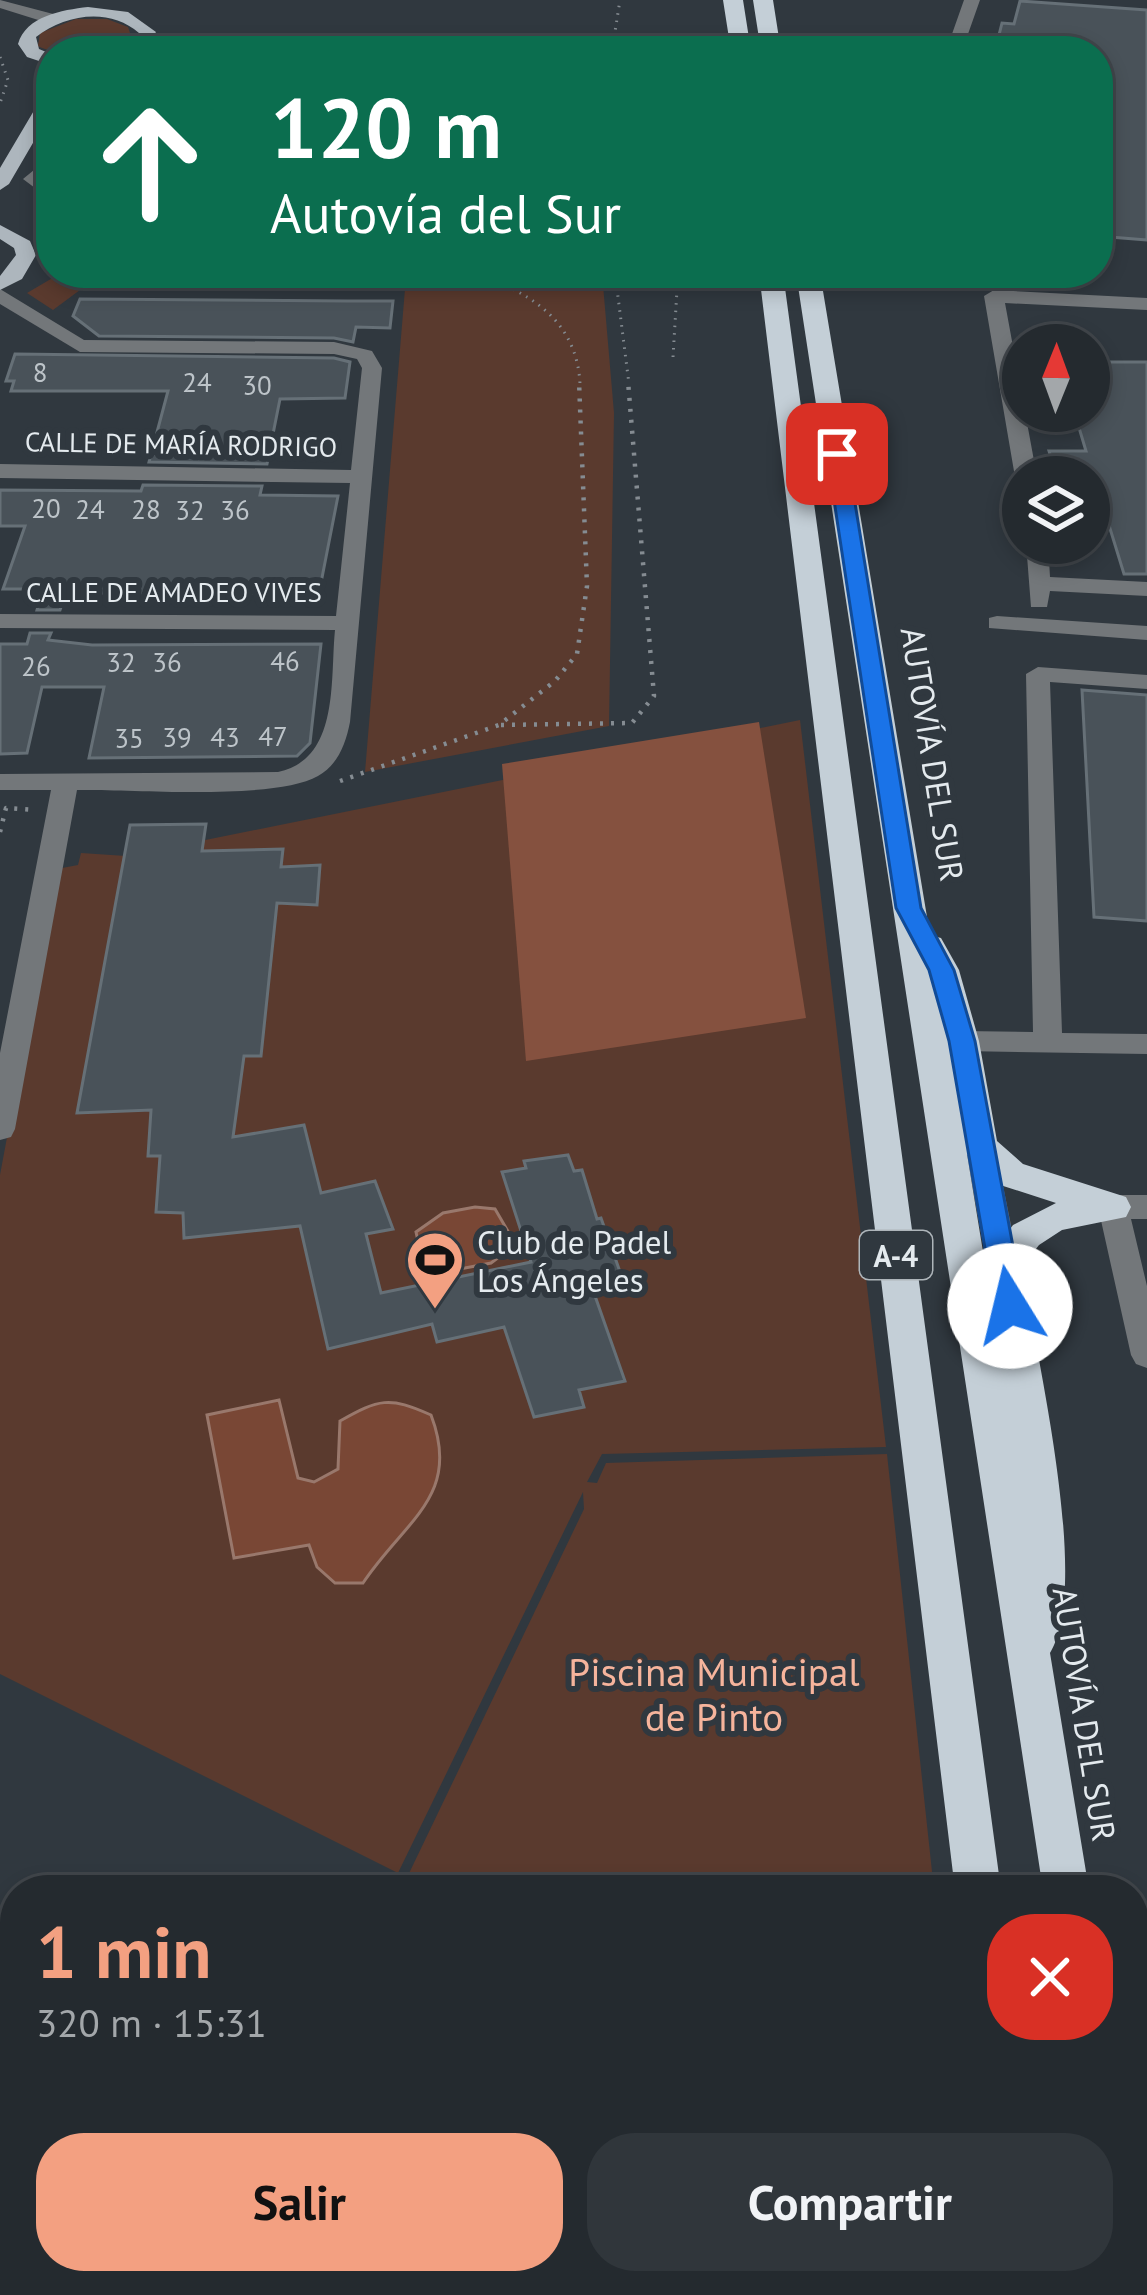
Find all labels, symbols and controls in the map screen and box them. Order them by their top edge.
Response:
text: 120 m [270,72,502,181]
icon: ahead [72,84,228,240]
text: Autovía del Sur [270,178,621,248]
north arrow [1002,324,1110,432]
map controls [1002,324,1110,564]
house number: 8 [33,355,47,389]
house number: 24 [182,365,212,399]
house number: 30 [242,368,272,402]
pin [786,403,888,505]
icon: arrive [804,421,870,487]
street label: CALLE DE MARÍA RODRIGO [25,424,337,464]
button: layers [1002,456,1110,564]
house number: 20 [31,491,61,525]
house number: 24 [75,492,105,526]
house number: 28 [131,492,161,526]
house number: 32 [175,493,205,527]
house number: 36 [220,493,250,527]
street label: CALLE DE AMADEO VIVES [26,575,322,609]
street label: AUTOVÍA DEL SUR [892,624,974,884]
house number: 46 [270,644,300,678]
house number: 32 [106,645,136,679]
house number: 36 [152,645,182,679]
house number: 26 [21,649,51,683]
house number: 47 [258,719,288,753]
house number: 39 [162,720,192,754]
house number: 43 [210,720,240,754]
house number: 35 [114,721,144,755]
place label: Club de Padel Los Ángeles [477,1220,671,1301]
sports icon: Club de Padel Los Ángeles [404,1229,466,1311]
road number: A-4 [860,1231,932,1279]
position arrow [947,1243,1073,1369]
street label: AUTOVÍA DEL SUR [1044,1584,1126,1844]
park label: Piscina Municipal de Pinto [568,1646,860,1742]
text: 1 min [36,1905,212,1998]
button: close [987,1914,1113,2040]
text: 320 m · 15:31 [36,1997,267,2048]
button: Salir [36,2133,563,2271]
button: Compartir [587,2133,1113,2271]

